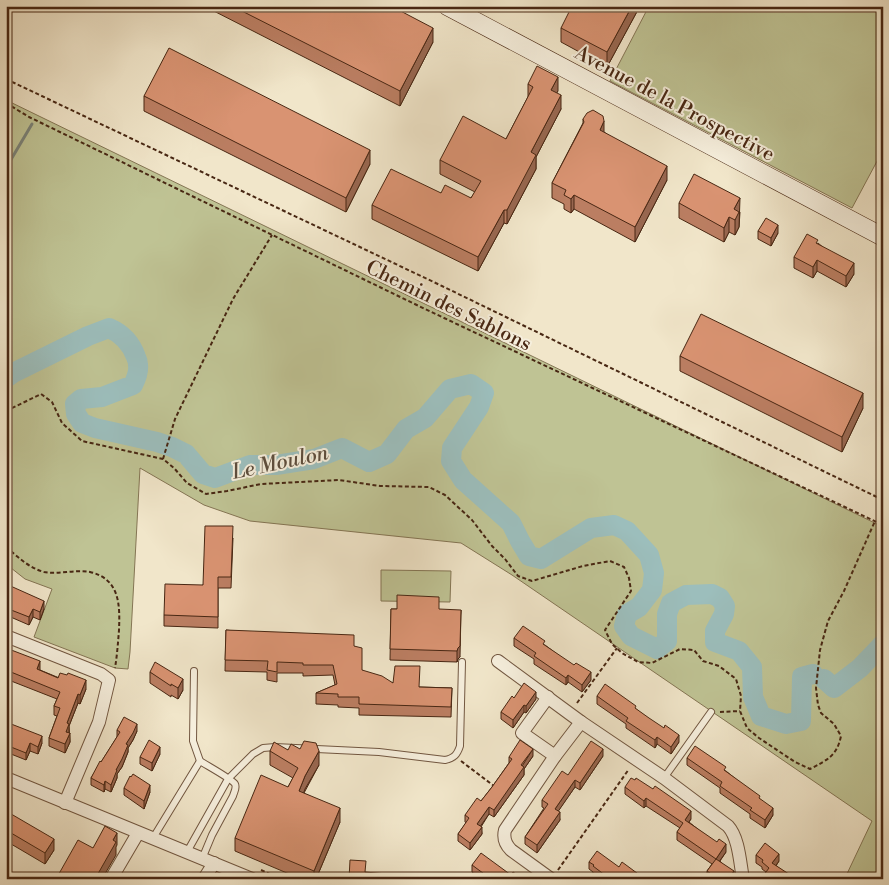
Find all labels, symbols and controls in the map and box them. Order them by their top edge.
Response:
street label: Avenue de la Prospective [569,40,779,168]
street label: Chemin des Sablons [361,255,535,357]
water label: Le Moulon [229,440,331,486]

